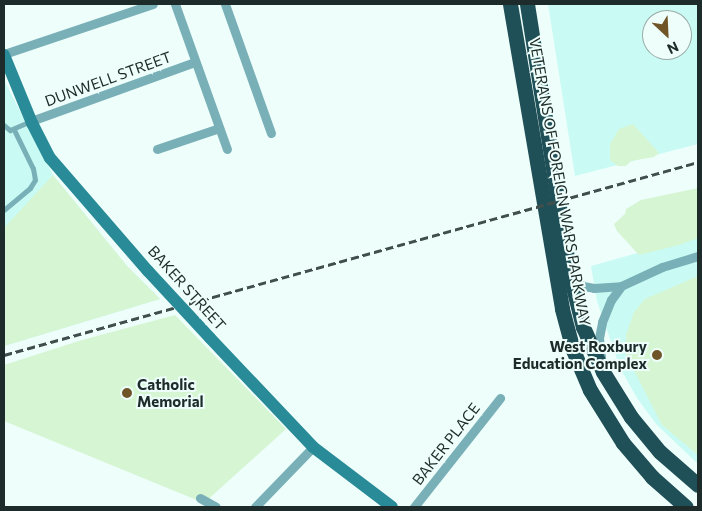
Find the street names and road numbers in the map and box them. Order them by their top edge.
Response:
street label: VETERANS OF FOREIGN WARS PARKWAY [526,36,594,328]
street label: DUNWELL STREET [42,48,174,110]
street label: BAKER STREET [144,242,230,334]
street label: BAKER PLACE [408,399,484,489]

